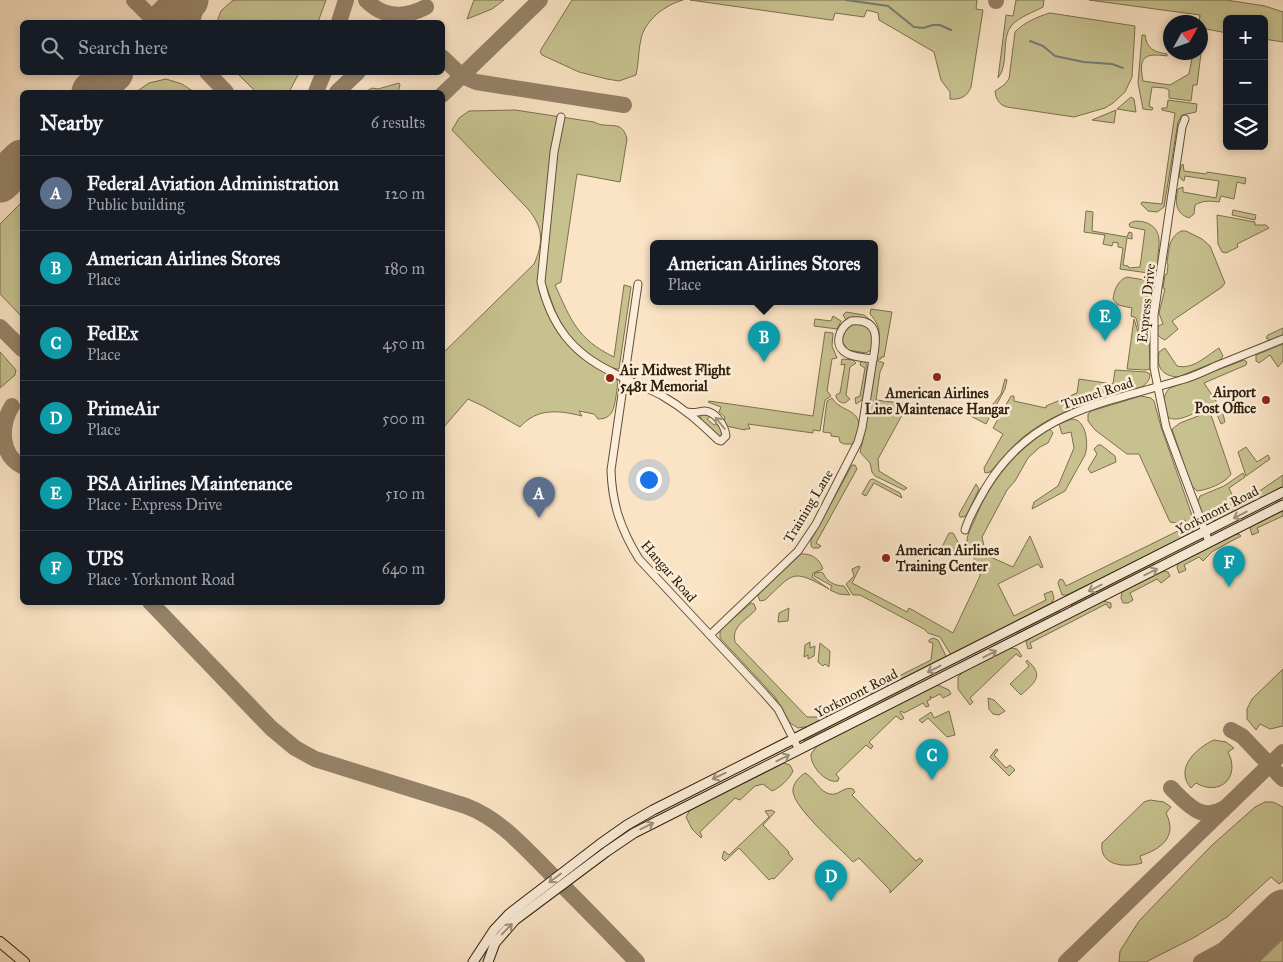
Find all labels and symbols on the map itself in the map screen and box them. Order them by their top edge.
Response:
north arrow [1163,15,1208,60]
street label: Express Drive [1134,262,1159,344]
pin: E [1089,300,1121,341]
pin: B [748,321,780,362]
place label: Air Midwest Flight 5481 Memorial [619,362,731,396]
marker: American Airlines Line Maintenace Hangar [931,371,943,383]
marker: Air Midwest Flight 5481 Memorial [604,372,616,384]
street label: Tunnel Road [1059,374,1135,413]
place label: Airport Post Office [1195,384,1256,417]
place label: American Airlines Line Maintenace Hangar [865,385,1010,419]
marker: Airport Post Office [1260,394,1272,406]
one-way arrow [714,416,725,429]
street label: Training Lane [780,466,837,546]
your location [636,467,662,493]
pin: A [523,477,555,518]
street label: Yorkmont Road [1173,482,1262,539]
one-way arrow [1232,510,1247,520]
street label: Hangar Road [637,537,700,606]
place label: American Airlines Training Center [895,542,999,576]
pin: F [1213,546,1245,587]
marker: American Airlines Training Center [880,552,892,564]
one-way arrow [1143,567,1158,576]
one-way arrow [1087,583,1102,593]
one-way arrow [983,649,998,659]
street label: Yorkmont Road [812,665,901,722]
one-way arrow [927,665,942,674]
pin: C [916,739,948,780]
one-way arrow [775,753,790,763]
one-way arrow [712,772,727,782]
one-way arrow [639,821,654,830]
pin: D [815,860,847,901]
one-way arrow [548,873,562,883]
one-way arrow [501,923,513,935]

